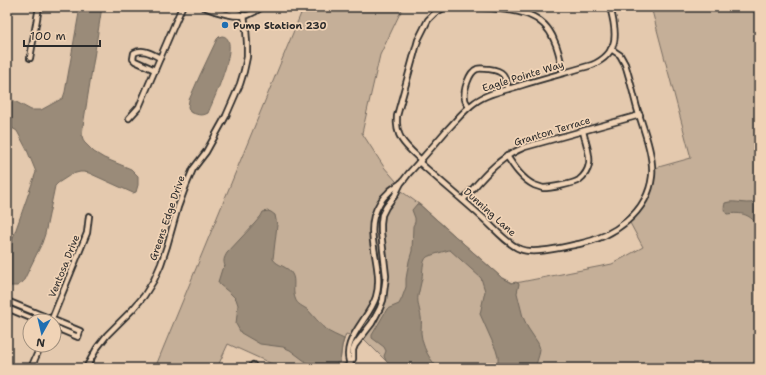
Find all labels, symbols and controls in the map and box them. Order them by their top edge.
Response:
place label: Pump Station 230 [233,19,326,32]
marker: Pump Station 230 [220,20,230,30]
scale bar [24,22,100,48]
text: 100 m [30,28,66,44]
street label: Eagle Pointe Way [481,57,566,95]
street label: Granton Terrace [512,113,592,149]
street label: Greens Edge Drive [146,173,188,262]
street label: Dunning Lane [461,185,519,239]
street label: Ventosa Drive [46,232,83,299]
north arrow [22,313,62,353]
text: N [35,334,46,350]

